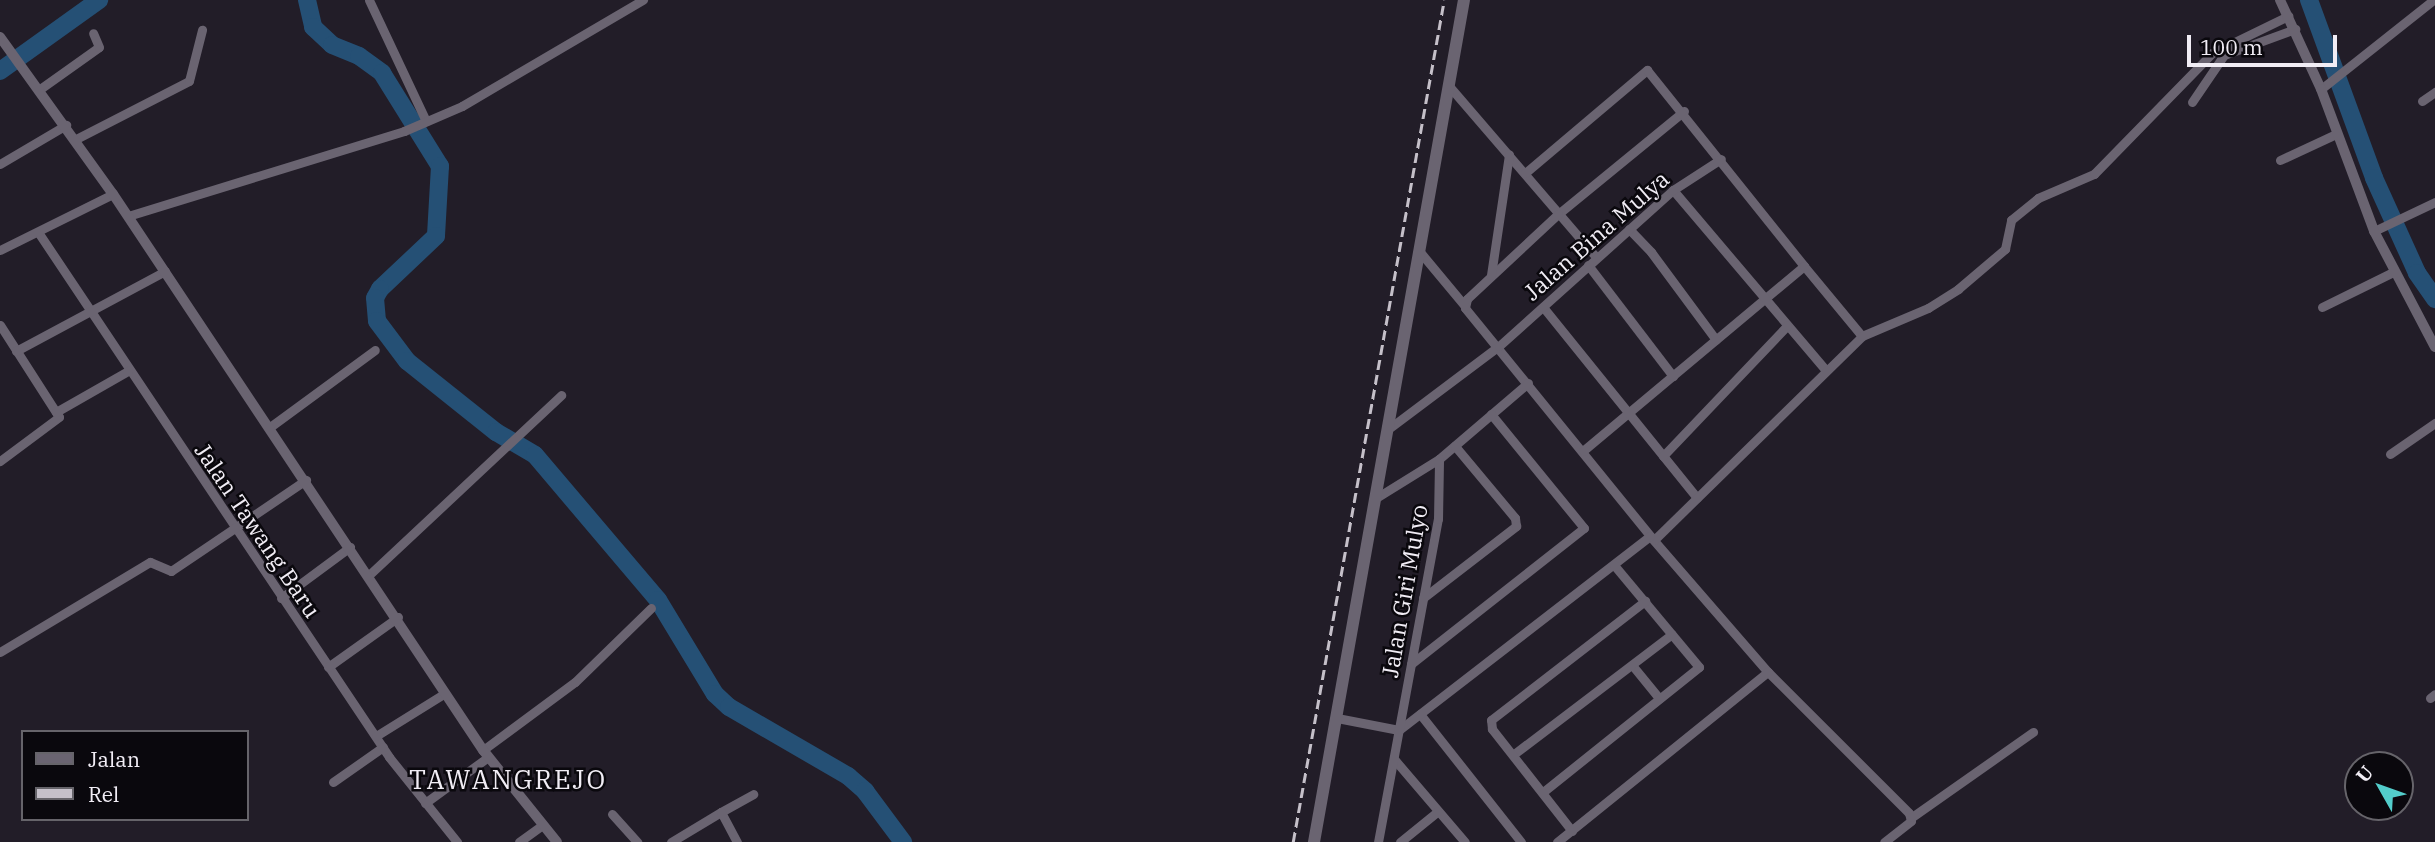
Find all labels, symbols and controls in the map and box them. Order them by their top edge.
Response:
scale bar [2190,21,2340,65]
text: 100 m [2200,33,2263,61]
street label: Jalan Bina Mulya [1518,164,1674,306]
street label: Jalan Tawang Baru [189,437,327,623]
street label: Jalan Giri Mulyo [1375,502,1433,680]
legend [21,730,248,821]
text: Jalan [88,745,140,773]
north arrow [2344,751,2414,821]
text: U [2351,760,2378,787]
district label: TAWANGREJO [410,764,606,796]
text: Rel [88,780,119,808]

